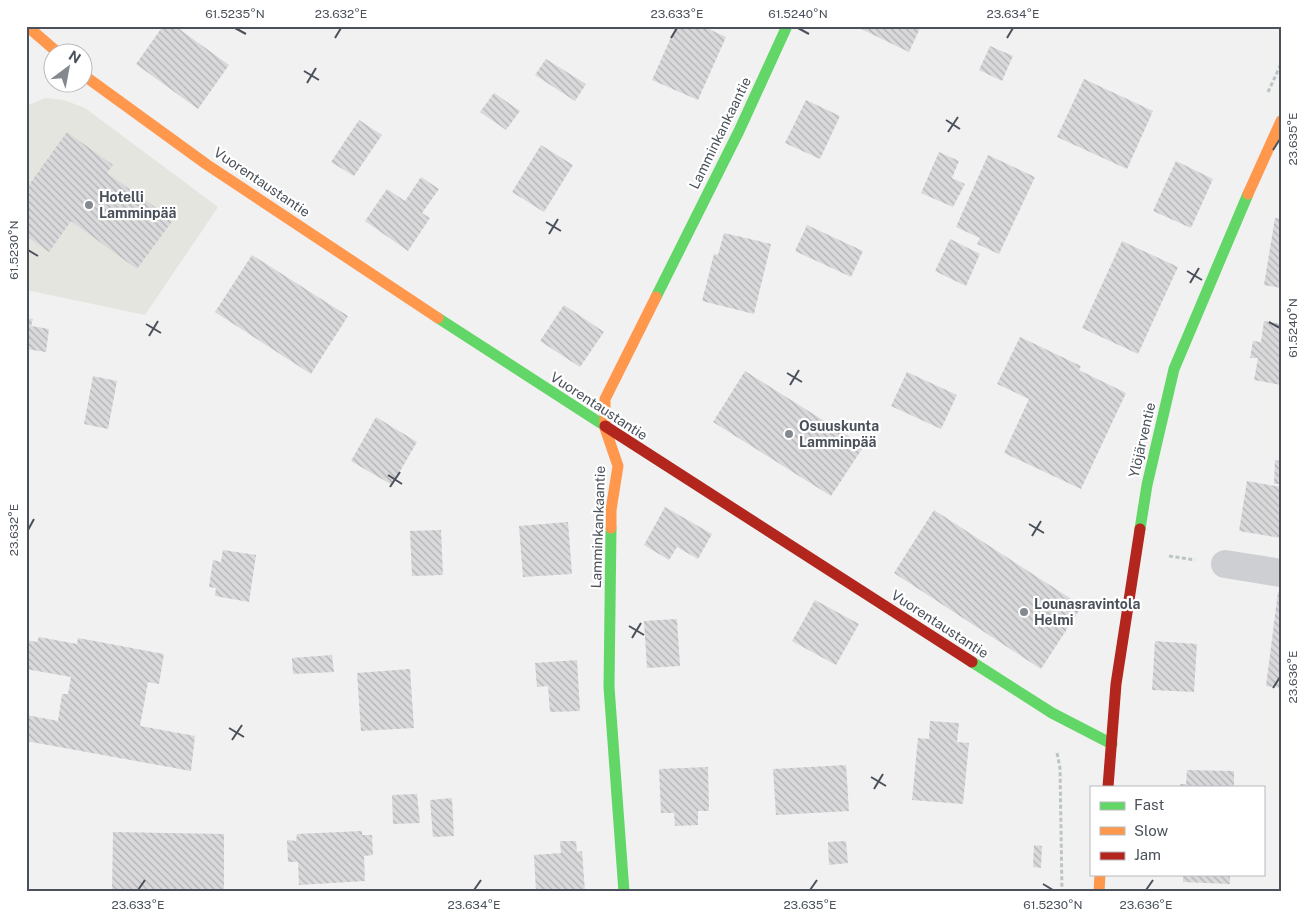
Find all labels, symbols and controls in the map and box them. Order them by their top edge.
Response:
text: 61.5235°N [205,7,265,21]
text: 23.632°E [315,7,367,21]
text: 23.633°E [651,7,703,21]
text: 61.5240°N [768,7,828,21]
text: 23.634°E [987,7,1039,21]
north arrow [42,42,92,92]
text: N [66,47,84,67]
street label: Lamminkankaantie [686,74,754,192]
text: 23.635°E [1286,112,1300,166]
street label: Vuorentaustantie [211,144,313,220]
place label: Hotelli Lamminpää [99,189,176,221]
marker: Hotelli Lamminpää [83,199,95,211]
text: 61.5230°N [7,220,21,280]
text: 61.5240°N [1286,298,1300,358]
street label: Vuorentaustantie [547,369,651,443]
street label: Ylöjärventie [1126,401,1158,479]
place label: Osuuskunta Lamminpää [799,418,879,450]
marker: Osuuskunta Lamminpää [783,428,795,440]
street label: Lamminkankaantie [588,465,608,589]
text: 23.632°E [7,504,21,556]
street label: Vuorentaustantie [888,587,992,661]
place label: Lounasravintola Helmi [1034,596,1140,628]
marker: Lounasravintola Helmi [1018,606,1030,618]
text: 23.636°E [1286,651,1300,703]
legend [1090,786,1264,876]
text: Fast [1134,796,1164,813]
text: Slow [1134,822,1169,839]
text: Jam [1134,846,1161,863]
text: 23.633°E [112,898,164,912]
text: 23.634°E [448,898,500,912]
text: 23.635°E [783,898,837,912]
text: 61.5230°N [1023,898,1083,912]
text: 23.636°E [1120,898,1172,912]

